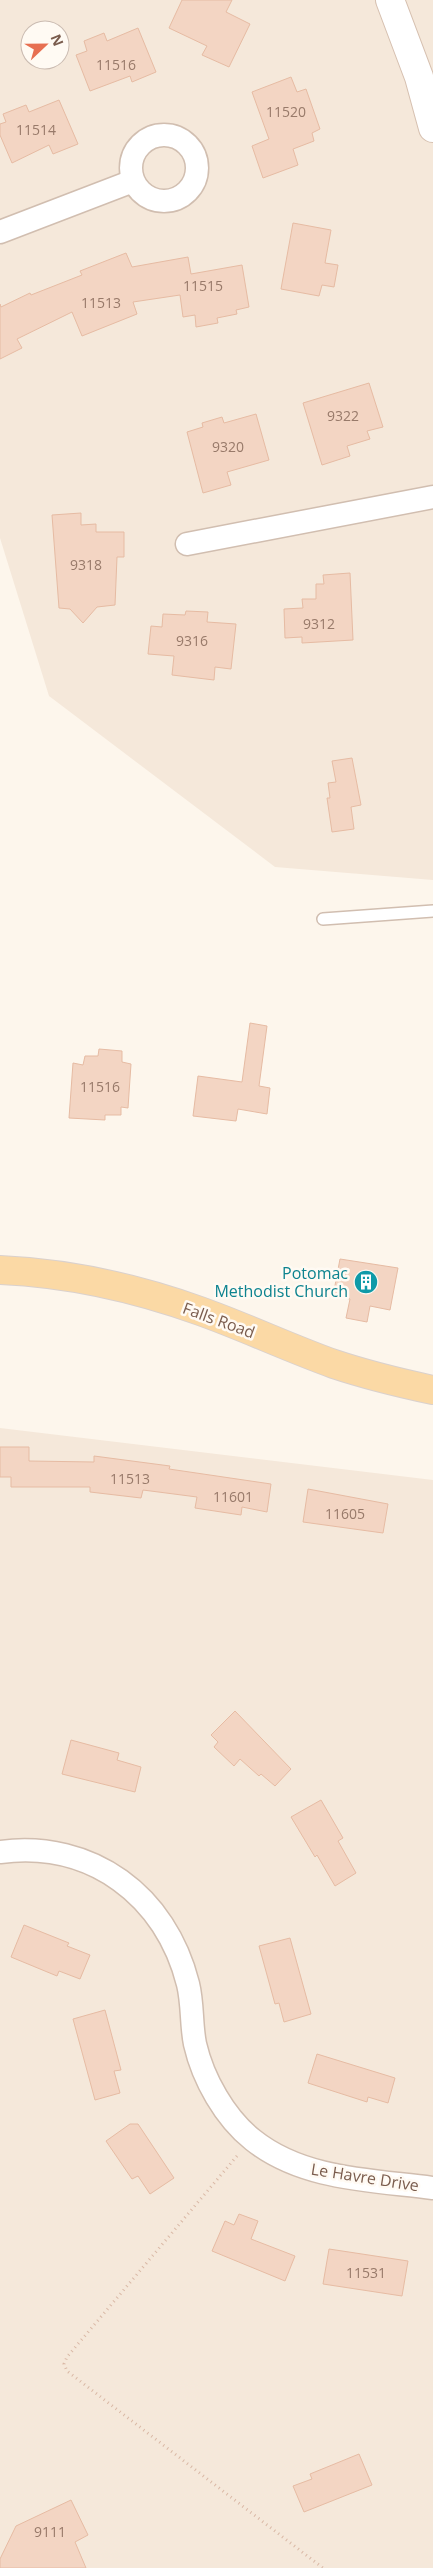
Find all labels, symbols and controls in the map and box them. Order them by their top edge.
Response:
north arrow [20,20,70,70]
text: N [47,31,68,49]
house number: 11516 [96,55,136,74]
house number: 11520 [266,102,306,121]
house number: 11514 [16,120,56,139]
house number: 11515 [183,276,223,295]
house number: 11513 [81,293,121,312]
house number: 9322 [327,406,359,425]
house number: 9320 [212,437,244,456]
house number: 9318 [70,555,102,574]
house number: 9312 [303,614,335,633]
house number: 9316 [176,631,208,650]
house number: 11516 [80,1077,120,1096]
place label: Potomac Methodist Church [214,1262,348,1302]
building icon: Potomac Methodist Church [353,1269,379,1295]
street label: Falls Road [180,1297,258,1343]
house number: 11513 [110,1469,150,1488]
house number: 11601 [213,1487,253,1506]
house number: 11605 [325,1504,365,1523]
street label: Le Havre Drive [309,2158,421,2196]
house number: 11531 [346,2263,386,2282]
house number: 9111 [34,2522,66,2541]

